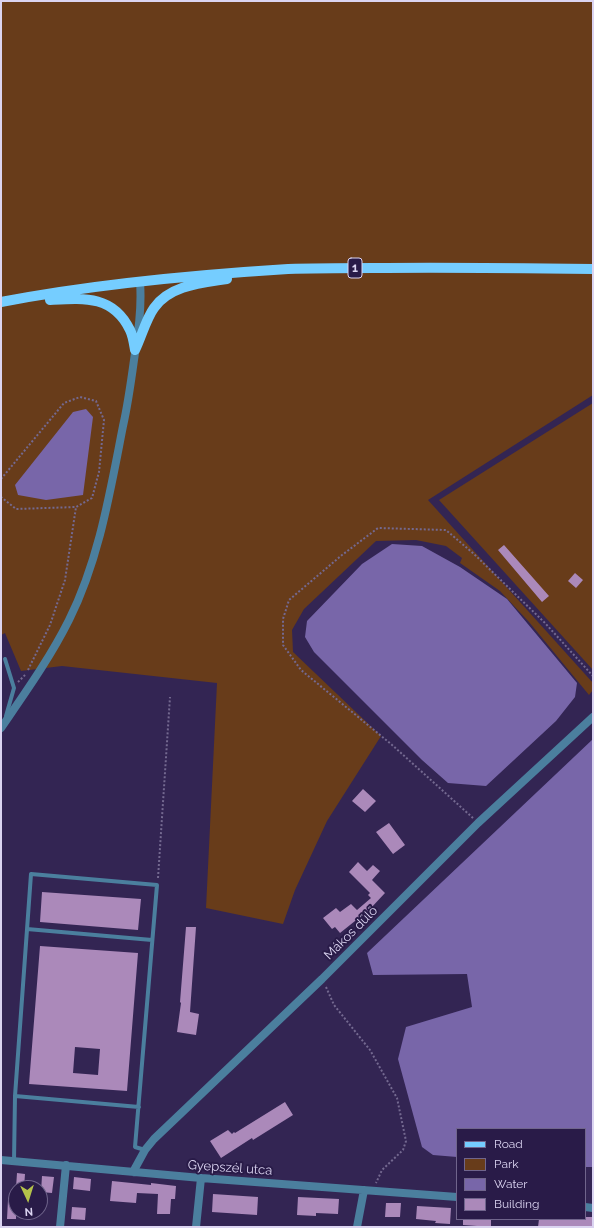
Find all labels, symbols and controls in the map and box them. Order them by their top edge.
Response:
road number: 1 [348,258,362,278]
street label: Mákos dűlő [321,903,381,963]
legend [456,1128,586,1220]
text: Road [494,1137,523,1151]
street label: Gyepszél utca [187,1157,273,1179]
text: Park [494,1157,519,1171]
text: Water [494,1177,528,1191]
north arrow [8,1180,48,1220]
text: Building [494,1197,540,1211]
text: N [24,1205,33,1218]

